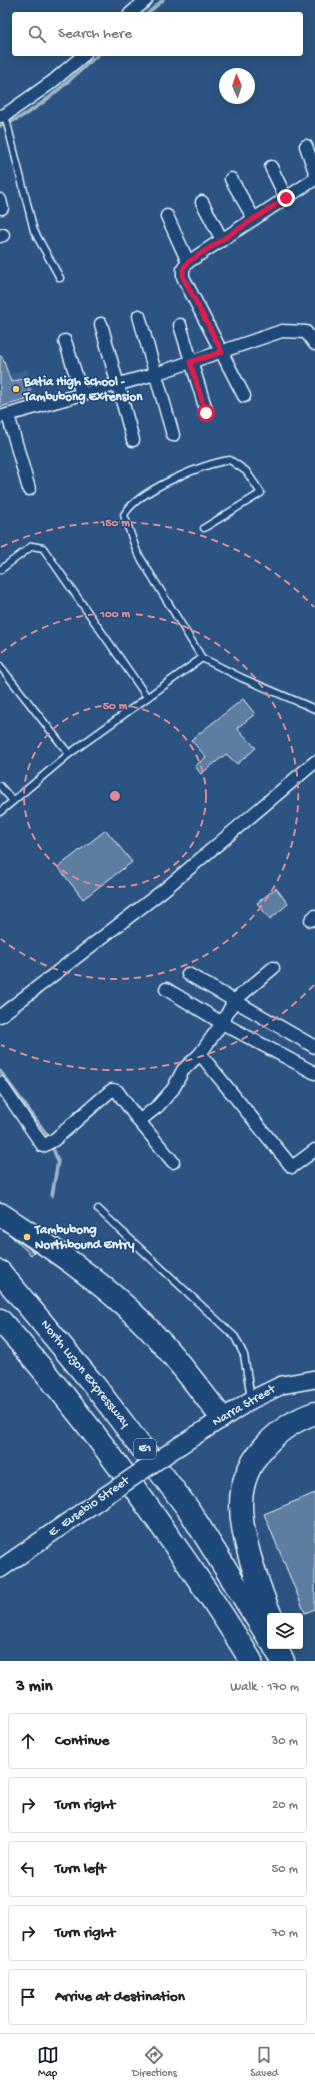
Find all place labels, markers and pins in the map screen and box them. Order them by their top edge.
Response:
place label: Batia High School - Tambubong Extension [23,375,143,405]
marker: Batia High School - Tambubong Extension [11,384,21,394]
centre of rings [108,789,122,803]
place label: Tambubong Northbound Entry [34,1223,135,1253]
marker: Tambubong Northbound Entry [22,1232,32,1242]

